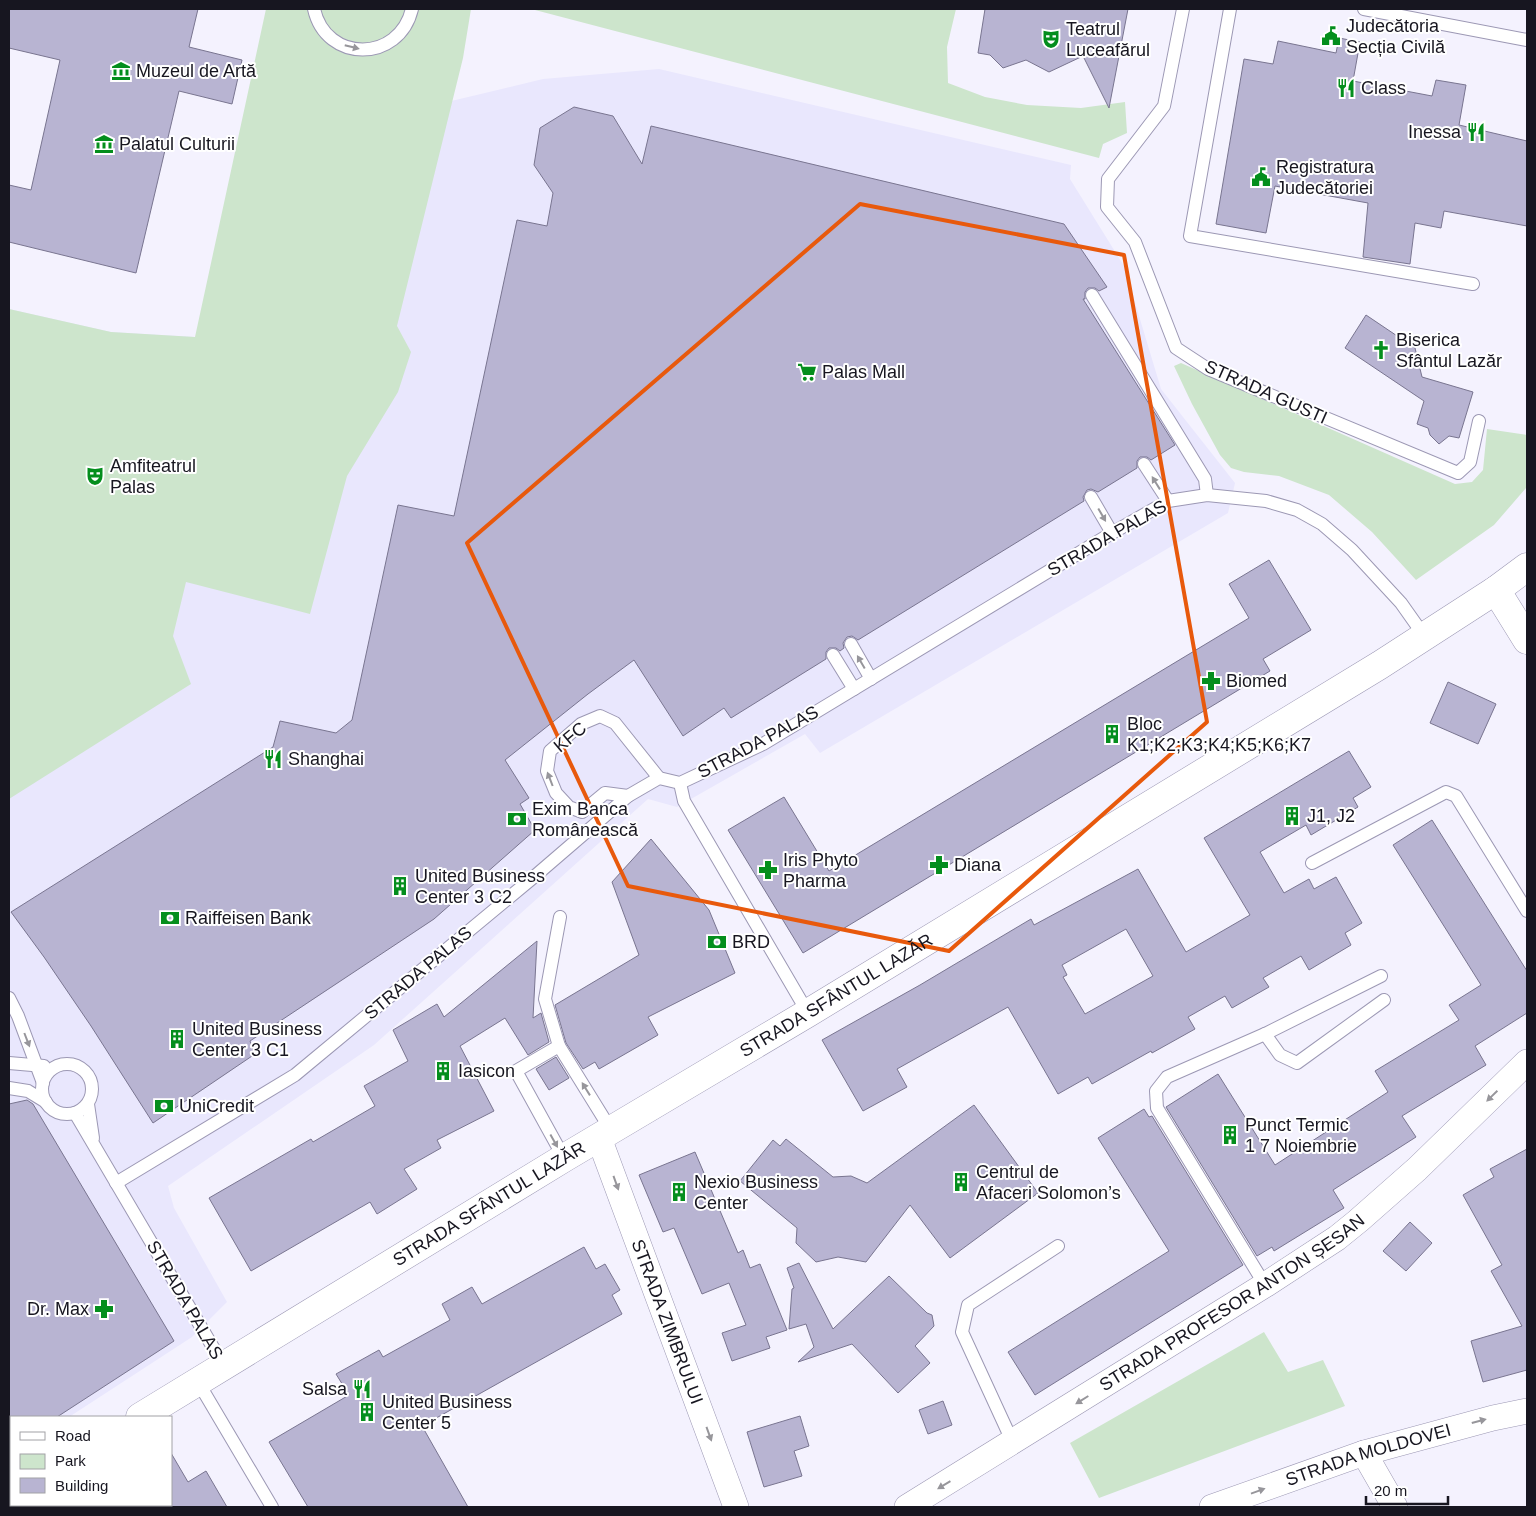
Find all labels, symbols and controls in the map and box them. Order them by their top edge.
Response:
place label: Judecătoria Secția Civilă [1346,16,1446,57]
place label: Teatrul Luceafărul [1066,19,1150,60]
public building icon: Judecătoria Secția Civilă [1320,25,1342,47]
theatre icon: Teatrul Luceafărul [1040,28,1062,50]
one-way arrow [344,43,359,51]
museum icon: Muzeul de Artă [110,60,132,82]
place label: Muzeul de Artă [136,61,257,81]
restaurant icon: Class [1335,77,1357,99]
place label: Class [1361,78,1406,98]
restaurant icon: Inessa [1465,121,1487,143]
place label: Inessa [1408,122,1462,142]
museum icon: Palatul Culturii [93,133,115,155]
place label: Palatul Culturii [119,134,235,154]
place label: Registratura Judecătoriei [1276,157,1375,198]
public building icon: Registratura Judecătoriei [1250,166,1272,188]
place label: Biserica Sfântul Lazăr [1396,330,1502,371]
church icon: Biserica Sfântul Lazăr [1370,339,1392,361]
street label: STRADA GUSTI [1202,356,1330,428]
supermarket icon: Palas Mall [796,361,818,383]
place label: Palas Mall [822,362,905,382]
place label: Amfiteatrul Palas [110,456,196,497]
theatre icon: Amfiteatrul Palas [84,465,106,487]
one-way arrow [1151,476,1161,489]
street label: STRADA PALAS [1044,496,1170,580]
one-way arrow [1097,508,1106,521]
one-way arrow [856,655,865,668]
pharmacy icon: Biomed [1200,670,1222,692]
place label: Biomed [1226,671,1287,691]
street label: STRADA PALAS [694,702,822,782]
place label: Bloc K1;K2;K3;K4;K5;K6;K7 [1127,714,1311,755]
street label: KFC [550,718,590,756]
building icon: Bloc K1;K2;K3;K4;K5;K6;K7 [1101,723,1123,745]
restaurant icon: Shanghai [262,748,284,770]
place label: Shanghai [288,749,364,769]
one-way arrow [546,772,554,786]
place label: Exim Banca Românească [532,799,639,840]
building icon: J1, J2 [1281,805,1303,827]
place label: J1, J2 [1307,806,1355,826]
bank icon: Exim Banca Românească [506,808,528,830]
place label: Iris Phyto Pharma [783,850,858,891]
pharmacy icon: Diana [928,854,950,876]
place label: Diana [954,855,1002,875]
pharmacy icon: Iris Phyto Pharma [757,859,779,881]
place label: United Business Center 3 C2 [415,866,545,907]
building icon: United Business Center 3 C2 [389,875,411,897]
bank icon: Raiffeisen Bank [159,907,181,929]
place label: Raiffeisen Bank [185,908,312,928]
street label: STRADA PALAS [360,922,476,1024]
street label: STRADA SFÂNTUL LAZĂR [736,930,936,1061]
bank icon: BRD [706,931,728,953]
place label: BRD [732,932,770,952]
place label: United Business Center 3 C1 [192,1019,322,1060]
building icon: United Business Center 3 C1 [166,1028,188,1050]
one-way arrow [23,1033,31,1048]
building icon: Iasicon [432,1060,454,1082]
place label: Iasicon [458,1061,515,1081]
one-way arrow [581,1082,590,1095]
one-way arrow [1487,1090,1499,1102]
bank icon: UniCredit [153,1095,175,1117]
place label: UniCredit [179,1096,254,1116]
place label: Punct Termic 1 7 Noiembrie [1245,1115,1357,1156]
building icon: Punct Termic 1 7 Noiembrie [1219,1124,1241,1146]
one-way arrow [550,1134,559,1147]
street label: STRADA SFÂNTUL LAZĂR [389,1138,589,1270]
place label: Centrul de Afaceri Solomon’s [976,1162,1121,1203]
building icon: Centrul de Afaceri Solomon’s [950,1171,972,1193]
place label: Nexio Business Center [694,1172,818,1213]
one-way arrow [613,1176,620,1191]
building icon: Nexio Business Center [668,1181,690,1203]
street label: STRADA PROFESOR ANTON ȘESAN [1096,1210,1368,1395]
street label: STRADA PALAS [143,1237,227,1363]
street label: STRADA ZIMBRULUI [628,1237,707,1407]
pharmacy icon: Dr. Max [93,1298,115,1320]
place label: Dr. Max [27,1299,89,1319]
restaurant icon: Salsa [351,1378,373,1400]
place label: Salsa [302,1379,348,1399]
place label: United Business Center 5 [382,1392,512,1433]
one-way arrow [1075,1395,1088,1405]
building icon: United Business Center 5 [356,1401,378,1423]
legend [10,1416,172,1506]
one-way arrow [1472,1417,1487,1425]
street label: STRADA MOLDOVEI [1283,1420,1453,1490]
text: Road [55,1427,91,1444]
one-way arrow [705,1427,713,1442]
text: Park [55,1452,86,1469]
scale bar [1366,1474,1448,1506]
text: Building [55,1477,108,1494]
one-way arrow [937,1481,950,1490]
text: 20 m [1374,1482,1407,1499]
one-way arrow [1251,1487,1266,1495]

